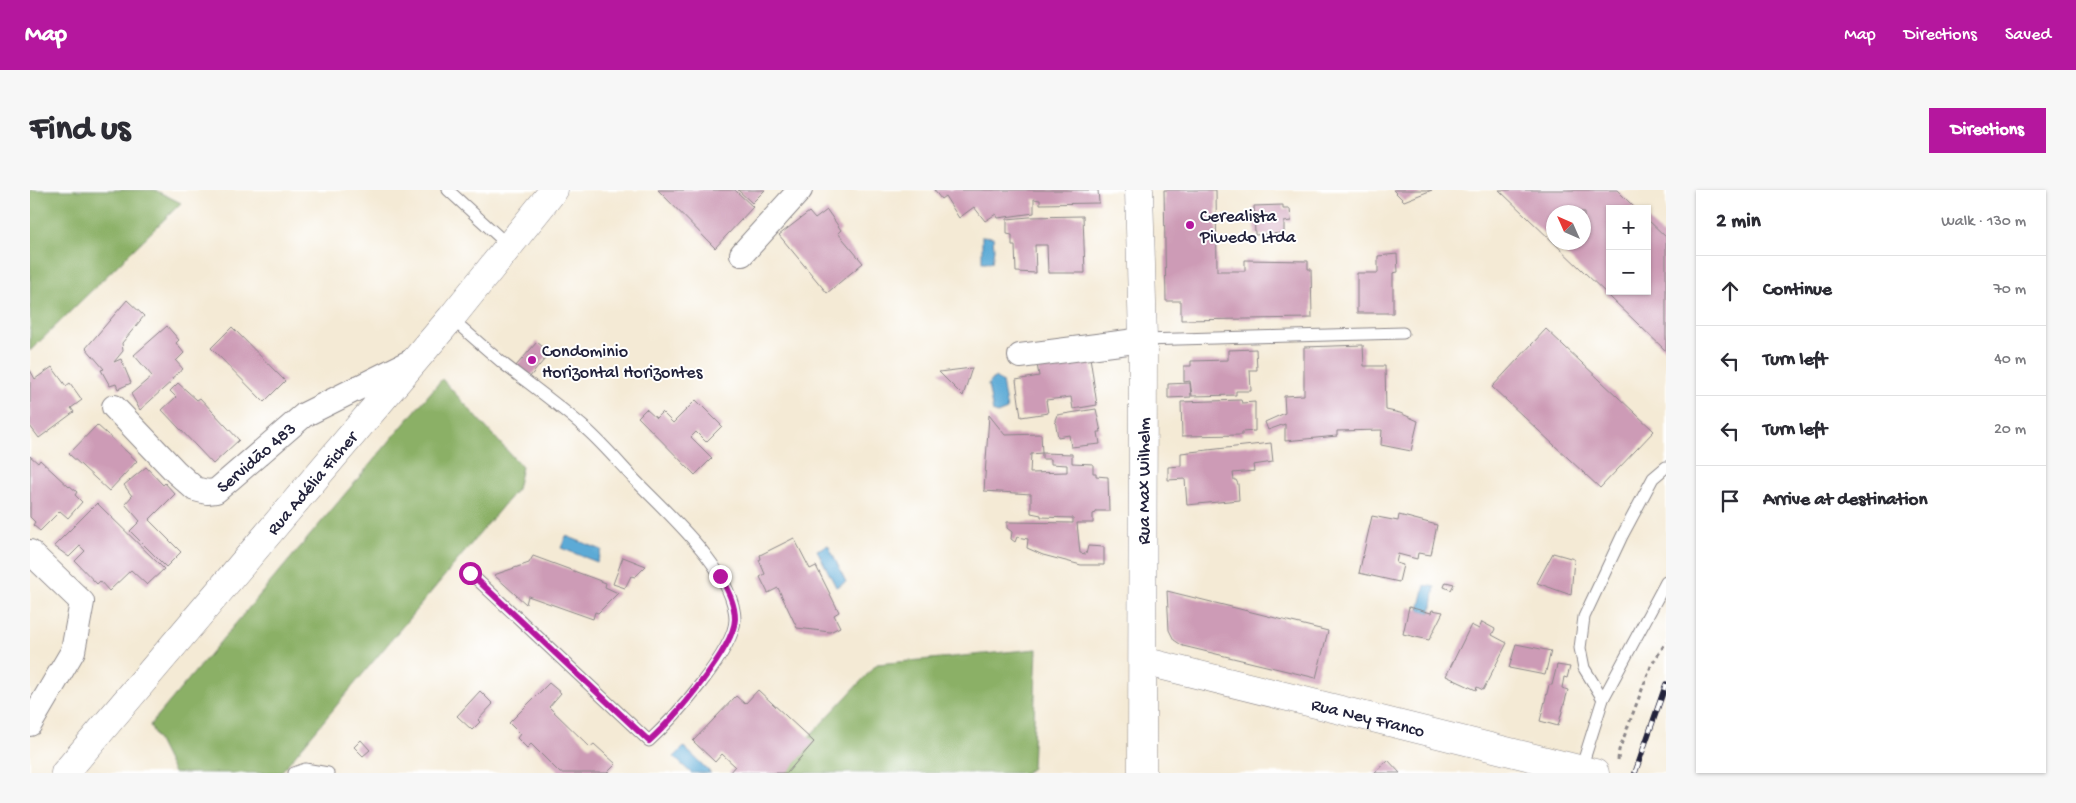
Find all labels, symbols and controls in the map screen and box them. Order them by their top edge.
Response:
text: Map [25,21,67,50]
text: Map [1844,25,1876,46]
text: Directions [1904,25,1977,46]
text: Saved [2005,25,2051,46]
button: Directions [1929,108,2046,153]
text: Find us [30,110,130,151]
north arrow [1546,205,1591,250]
map controls [1606,205,1651,295]
button: + [1606,205,1651,250]
place label: Cerealista Piwedo Ltda [1199,207,1297,249]
text: 2 min [1716,210,1761,235]
text: Walk · 130 m [1941,213,2026,232]
marker: Cerealista Piwedo Ltda [1184,219,1196,231]
button: − [1606,250,1651,295]
icon: ahead [1716,277,1744,305]
text: Continue [1763,279,1832,302]
text: 70 m [1993,281,2026,300]
place label: Condominio Horizontal Horizontes [542,342,704,384]
icon: left [1716,347,1744,375]
text: Turn left [1763,349,1827,372]
text: 40 m [1994,351,2026,370]
marker: Condominio Horizontal Horizontes [526,354,538,366]
street label: Rua Max Wilhelm [1135,417,1156,545]
icon: left [1716,417,1744,445]
street label: Servidão 483 [213,419,301,499]
text: Turn left [1763,419,1827,442]
text: 20 m [1994,421,2026,440]
street label: Rua Adélia Ficher [264,427,364,540]
icon: arrive [1716,487,1744,515]
text: Arrive at destination [1763,489,1927,512]
route start [459,562,482,585]
route end [709,565,732,588]
street label: Rua Ney Franco [1309,695,1426,743]

